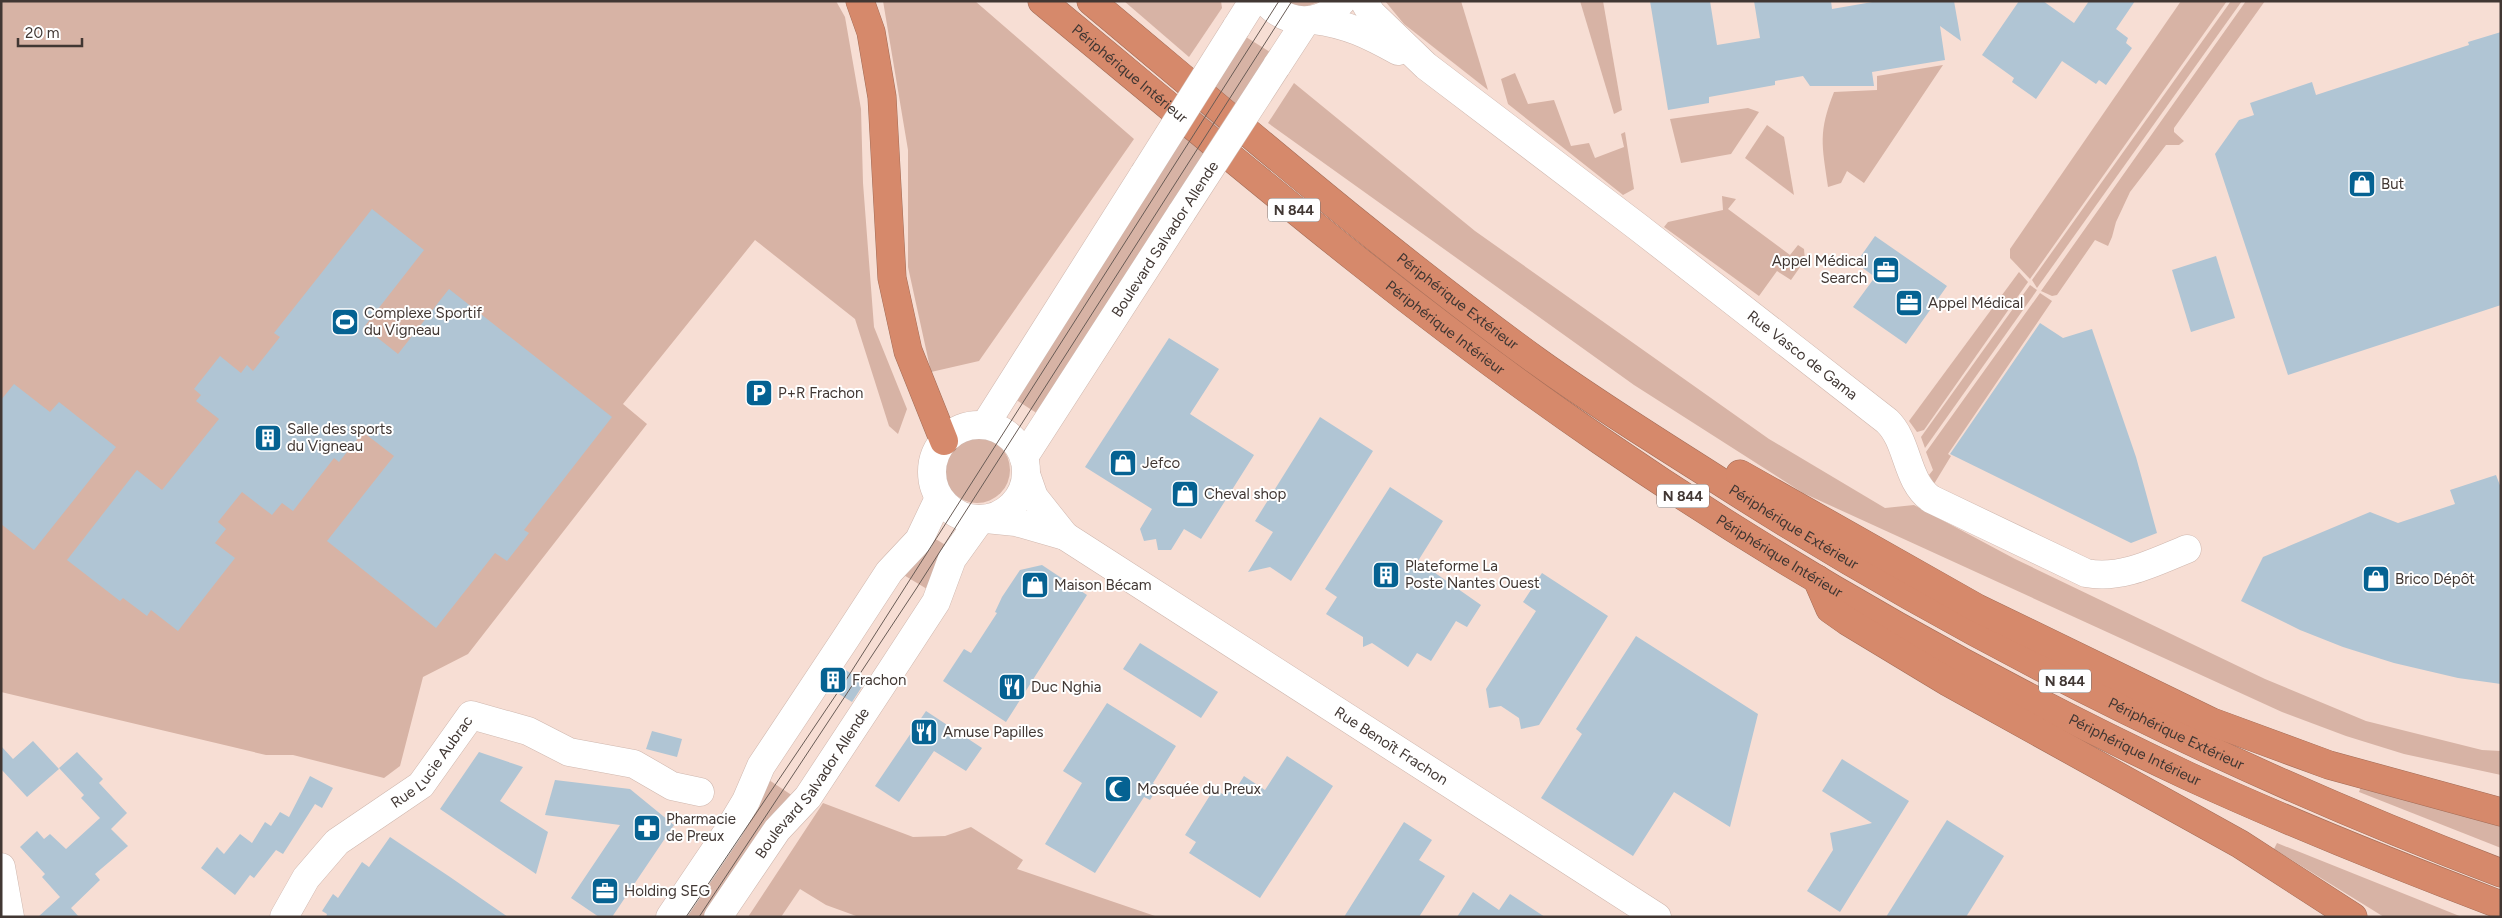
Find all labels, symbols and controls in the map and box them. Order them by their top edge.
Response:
scale bar [18,15,81,47]
street label: Périphérique Intérieur [1068,21,1191,127]
text: 20 m [25,24,59,42]
street label: Boulevard Salvador Allende [1108,158,1222,320]
shop icon: But [2347,169,2377,199]
place label: But [2381,175,2405,193]
road number: N 844 [1268,198,1320,222]
street label: Périphérique Extérieur [1393,249,1522,354]
place label: Appel Médical Search [1772,252,1867,287]
office icon: Appel Médical Search [1871,255,1901,285]
street label: Périphérique Intérieur [1382,277,1508,379]
office icon: Appel Médical [1894,288,1924,318]
place label: Appel Médical [1928,294,2023,312]
place label: Complexe Sportif du Vigneau [364,304,483,339]
sports icon: Complexe Sportif du Vigneau [330,307,360,337]
street label: Rue Vasco de Gama [1744,307,1861,404]
parking icon: P+R Frachon [744,378,774,408]
place label: P+R Frachon [778,384,863,402]
place label: Salle des sports du Vigneau [287,420,392,455]
building icon: Salle des sports du Vigneau [253,423,283,453]
shop icon: Jefco [1108,448,1138,478]
place label: Jefco [1142,454,1181,472]
shop icon: Cheval shop [1170,479,1200,509]
street label: Périphérique Extérieur [1726,481,1862,573]
road number: N 844 [1657,484,1709,508]
place label: Cheval shop [1204,485,1287,503]
street label: Périphérique Intérieur [1713,511,1846,601]
place label: Plateforme La Poste Nantes Ouest [1405,557,1540,592]
building icon: Plateforme La Poste Nantes Ouest [1371,560,1401,590]
shop icon: Brico Dépôt [2361,564,2391,594]
shop icon: Maison Bécam [1020,570,1050,600]
place label: Brico Dépôt [2395,570,2475,588]
place label: Maison Bécam [1054,576,1152,594]
building icon: Frachon [818,665,848,695]
road number: N 844 [2039,669,2091,692]
place label: Frachon [852,671,906,689]
restaurant icon: Duc Nghia [997,672,1027,702]
place label: Duc Nghia [1031,678,1101,696]
street label: Périphérique Extérieur [2105,694,2247,774]
street label: Rue Benoît Frachon [1331,703,1451,789]
street label: Boulevard Salvador Allende [751,704,873,862]
street label: Périphérique Intérieur [2066,710,2204,790]
street label: Rue Lucie Aubrac [387,712,477,812]
restaurant icon: Amuse Papilles [909,717,939,747]
place label: Amuse Papilles [943,723,1044,741]
mosque icon: Mosquée du Preux [1103,774,1133,804]
place label: Mosquée du Preux [1137,780,1261,798]
place label: Pharmacie de Preux [666,810,736,845]
pharmacy icon: Pharmacie de Preux [632,813,662,843]
office icon: Holding SEG [590,876,620,906]
place label: Holding SEG [624,882,710,900]

